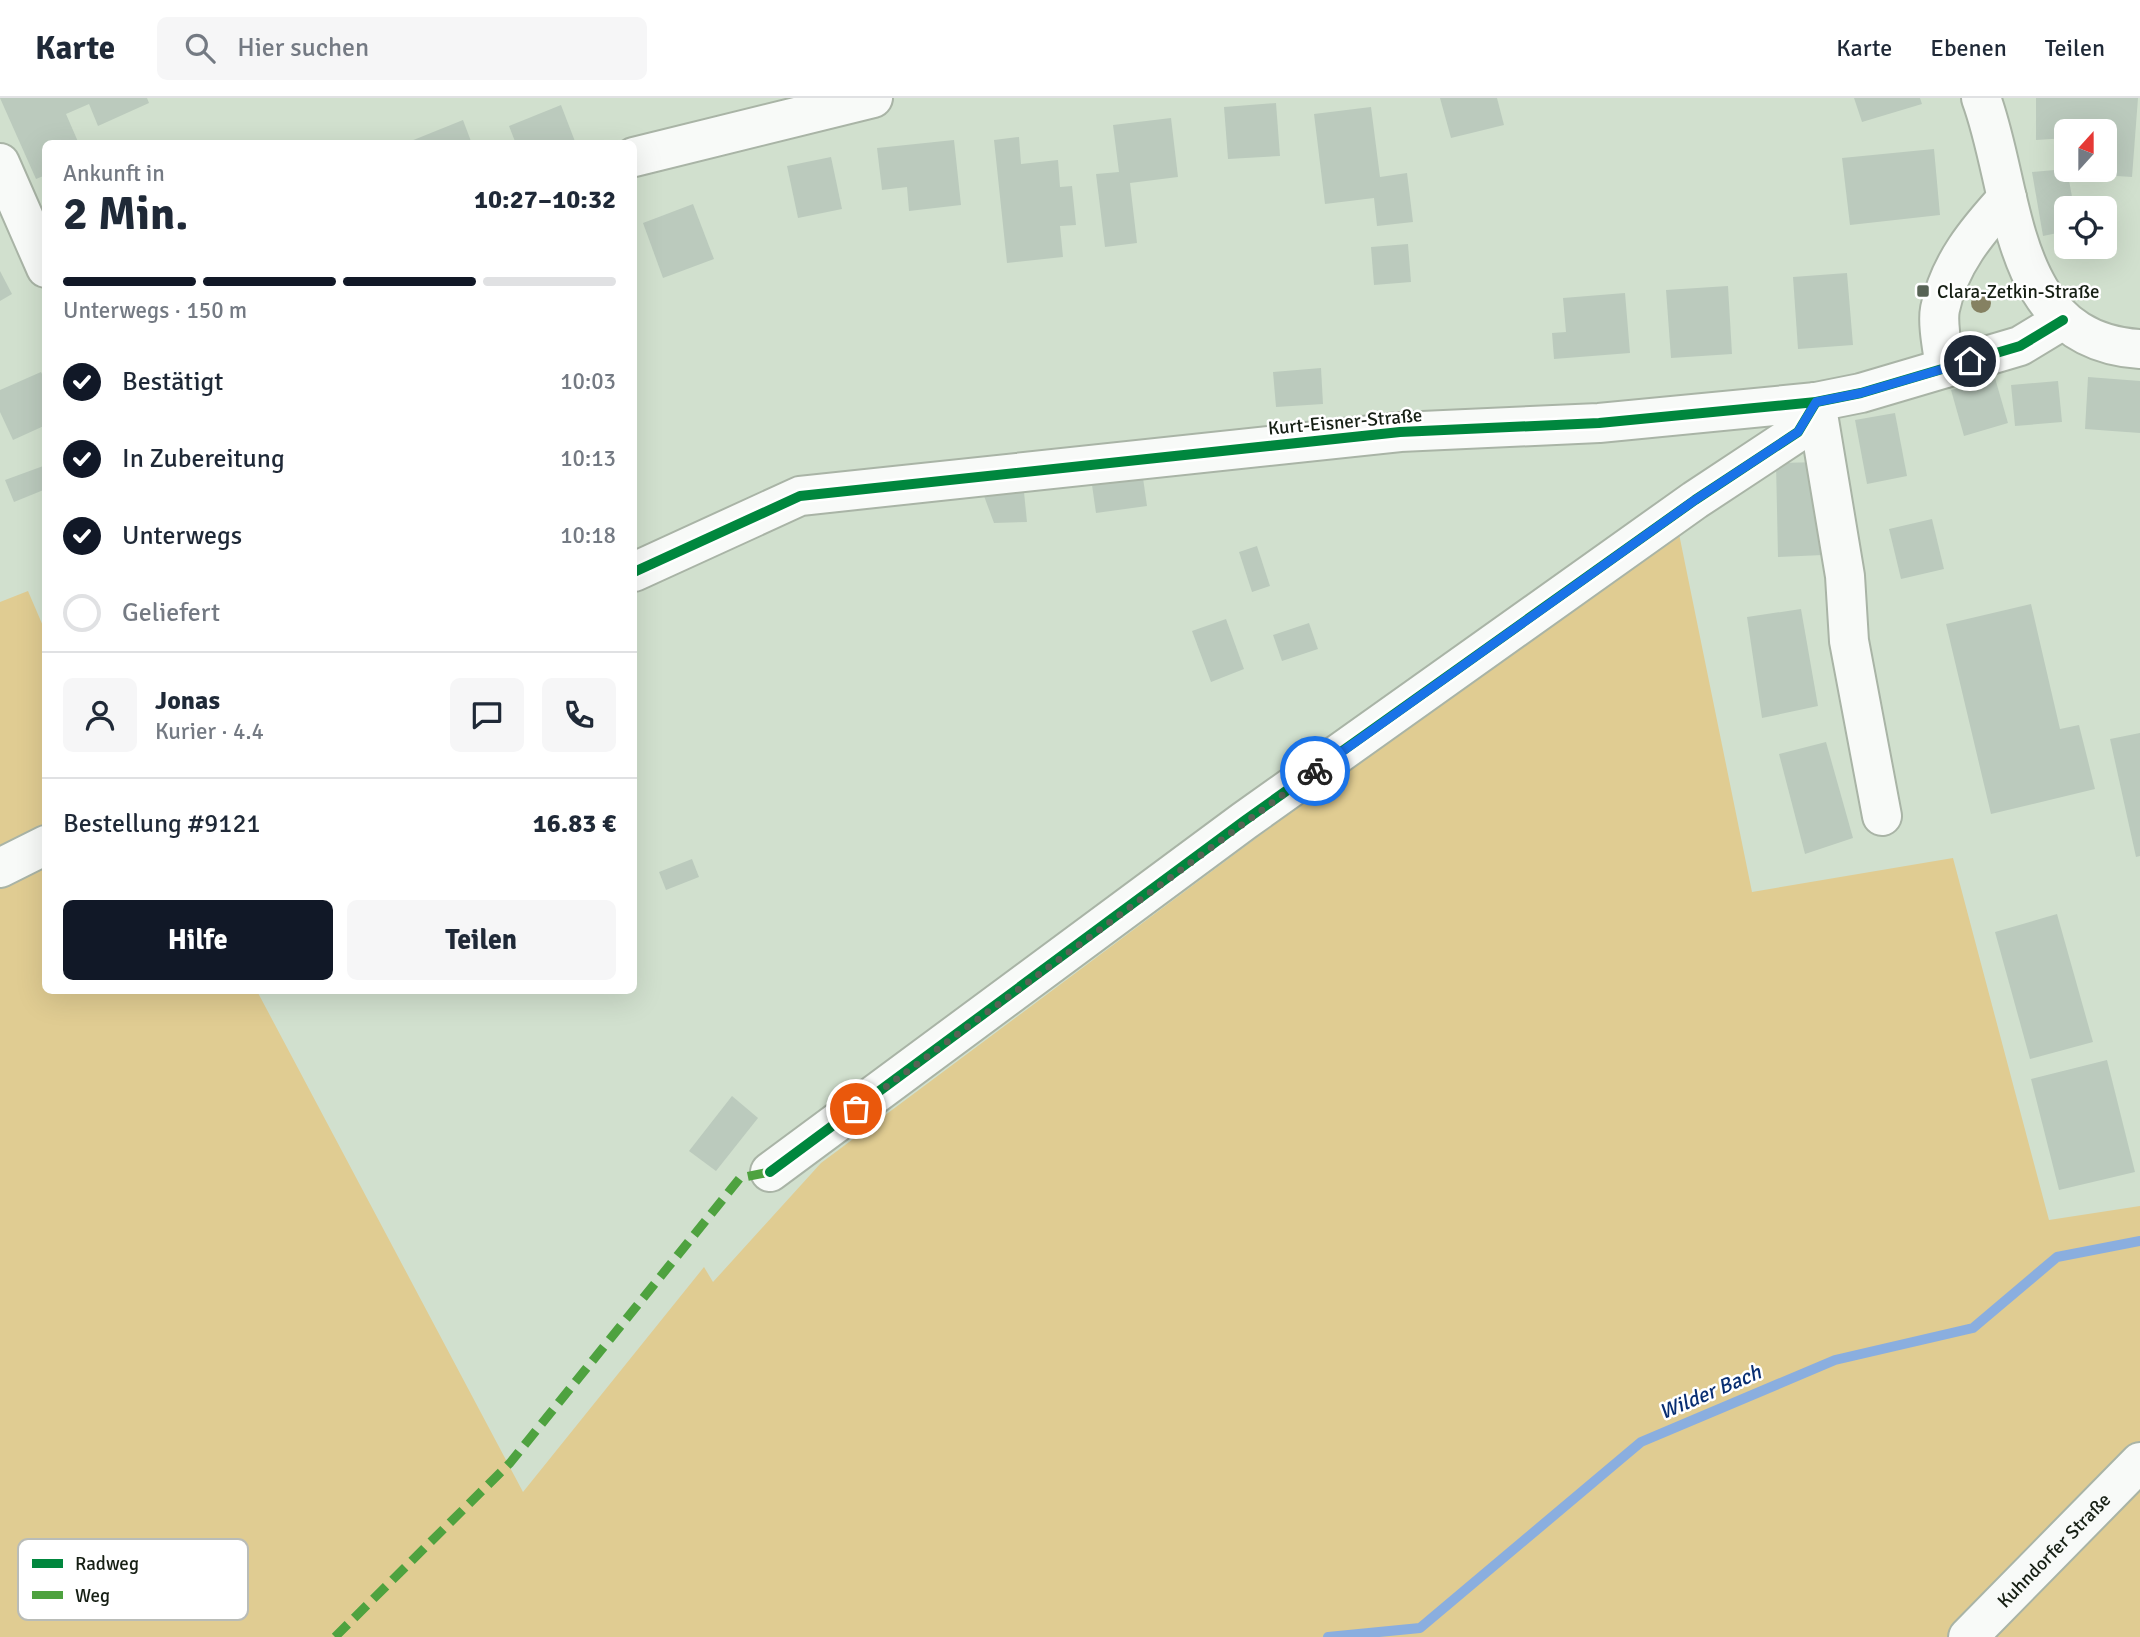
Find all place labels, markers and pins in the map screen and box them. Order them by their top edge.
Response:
place label: Clara-Zetkin-Straße [1937,280,2100,304]
marker: Clara-Zetkin-Straße [1915,283,1931,299]
pin [1940,331,2000,391]
pin [826,1079,886,1139]

